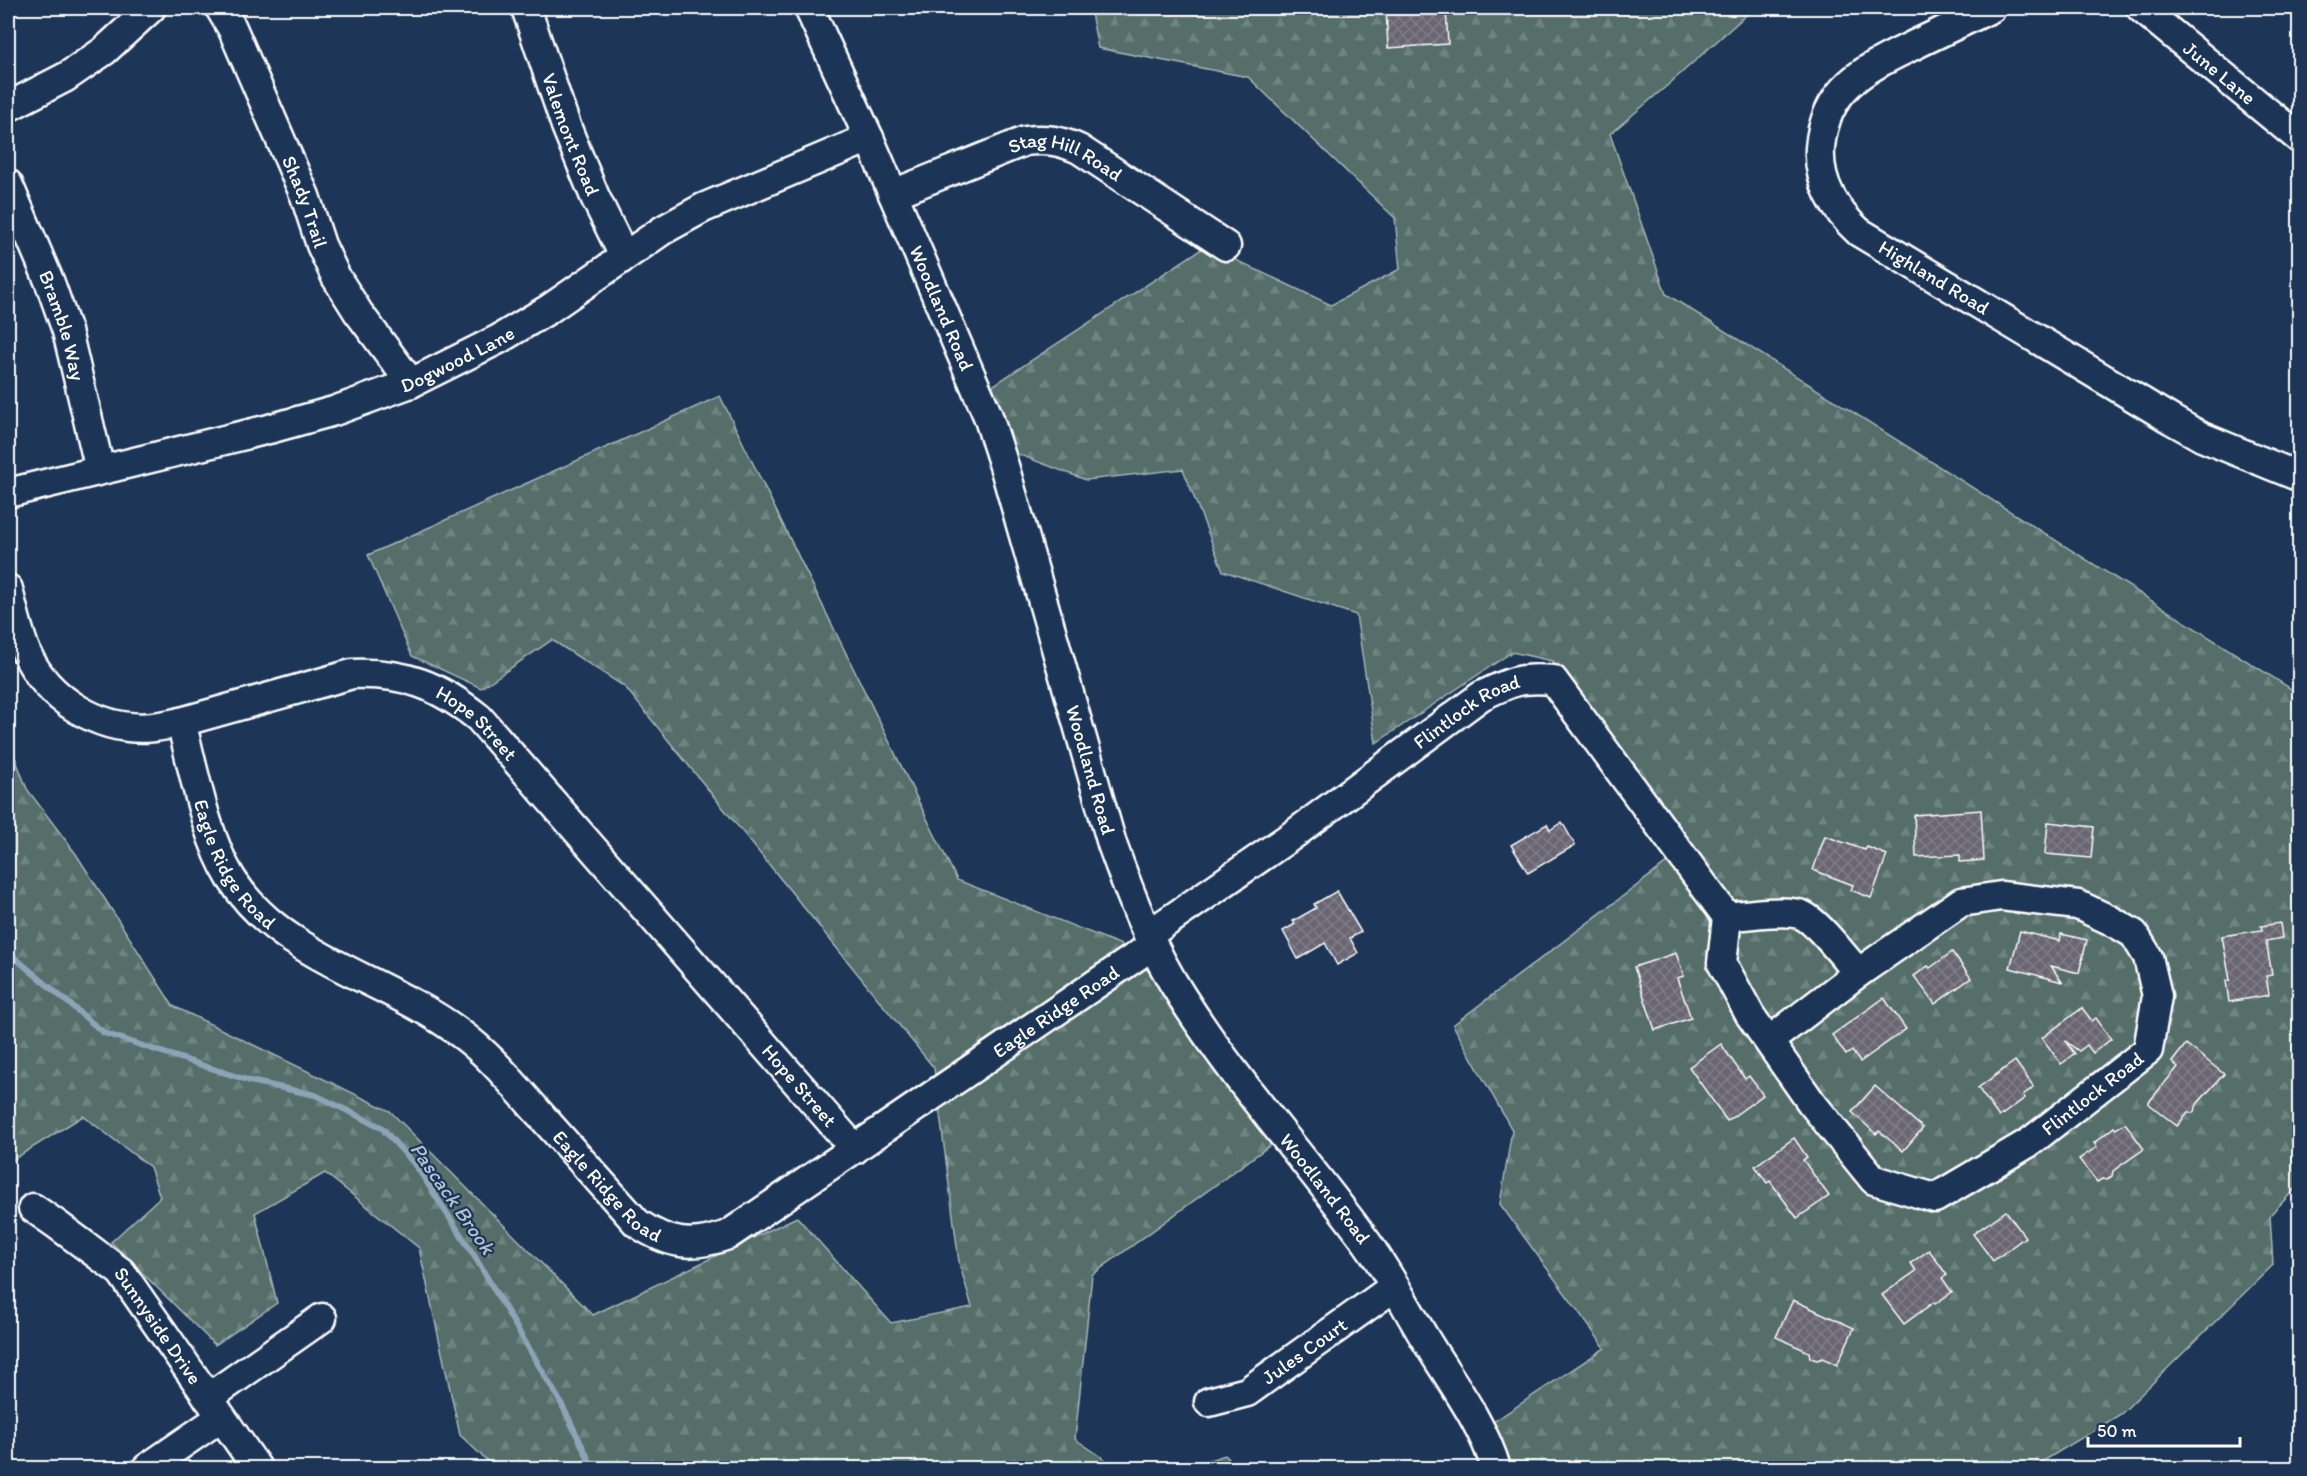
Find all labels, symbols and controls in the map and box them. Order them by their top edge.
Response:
street label: June Lane [2179,36,2261,110]
street label: Valemont Road [537,70,605,199]
street label: Stag Hill Road [1004,128,1127,186]
street label: Shady Trail [277,152,333,251]
street label: Highland Road [1874,235,1994,320]
street label: Woodland Road [904,242,979,374]
street label: Bramble Way [34,267,91,384]
street label: Dogwood Lane [397,321,519,398]
street label: Flintlock Road [1408,669,1523,754]
street label: Hope Street [432,680,523,765]
street label: Woodland Road [1061,702,1121,838]
street label: Eagle Ridge Road [189,797,281,934]
street label: Eagle Ridge Road [988,960,1124,1063]
street label: Hope Street [757,1039,842,1132]
street label: Flintlock Road [2037,1046,2148,1141]
street label: Eagle Ridge Road [548,1125,666,1247]
street label: Woodland Road [1275,1128,1376,1249]
water label: Pascack Brook [405,1137,501,1260]
street label: Sunnyside Drive [109,1262,207,1389]
street label: Jules Court [1257,1312,1352,1389]
scale bar [2088,1410,2240,1448]
text: 50 m [2097,1420,2137,1442]

